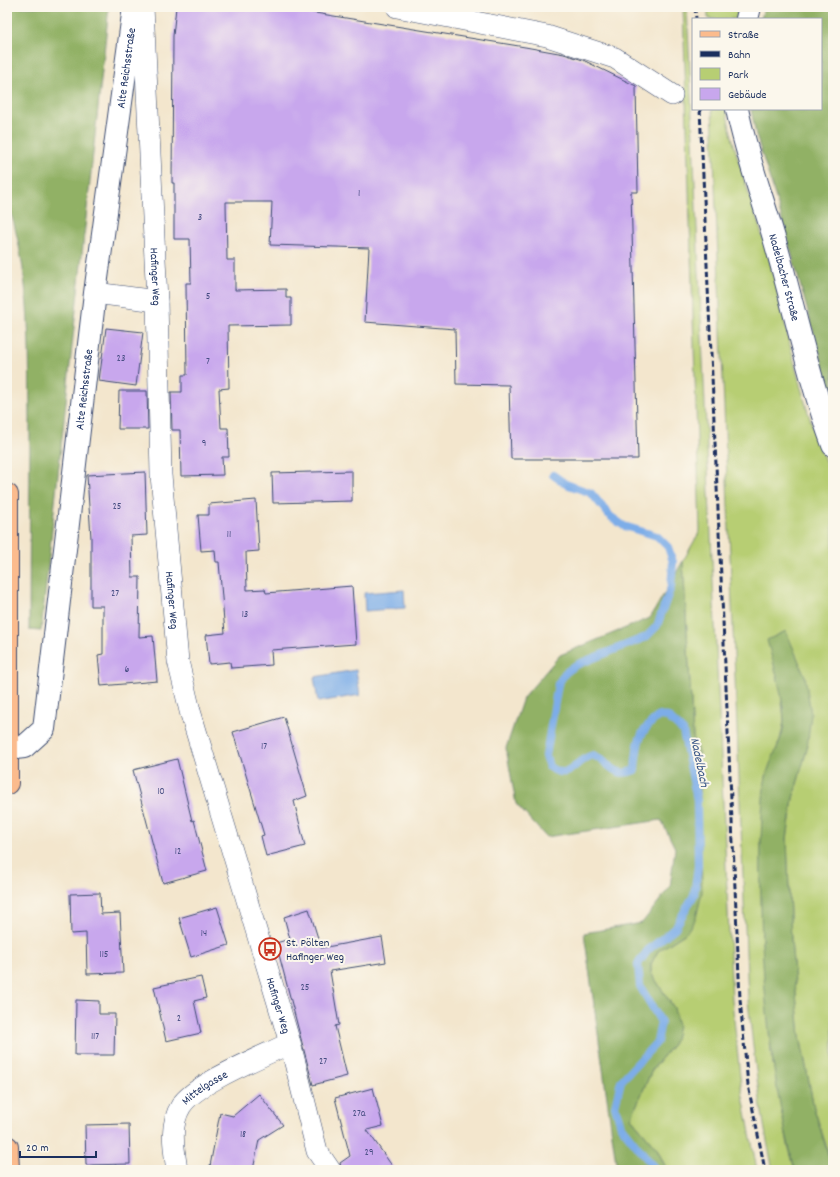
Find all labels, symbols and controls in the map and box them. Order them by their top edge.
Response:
legend [692,18,822,110]
street label: Alte Reichsstraße [113,27,141,110]
text: Straße [728,27,759,44]
text: Bahn [728,47,751,64]
text: Park [728,67,749,84]
text: Gebäude [728,87,767,104]
house number: 1 [358,187,360,201]
house number: 3 [198,211,202,225]
street label: Nadelbacher Straße [763,232,803,323]
street label: Hafinger Weg [144,247,164,306]
house number: 5 [206,290,211,304]
street label: Alte Reichsstraße [72,348,98,431]
house number: 23 [117,352,125,366]
house number: 7 [206,355,210,369]
house number: 9 [202,437,206,451]
house number: 25 [113,500,122,514]
house number: 11 [227,528,231,542]
street label: Hafinger Weg [160,571,182,630]
house number: 27 [111,587,119,601]
house number: 13 [242,608,248,622]
house number: 6 [125,663,130,677]
water label: Nadelbach [684,736,713,790]
house number: 17 [261,740,267,754]
house number: 10 [157,785,165,799]
house number: 12 [175,845,181,859]
house number: 14 [201,927,207,941]
place label: St. Pölten Hafinger Weg [286,935,344,966]
bus stop icon: St. Pölten Hafinger Weg [257,936,283,962]
house number: 115 [99,948,109,962]
street label: Hafinger Weg [261,976,294,1036]
house number: 25 [301,981,310,995]
house number: 2 [177,1012,181,1026]
house number: 117 [91,1030,99,1044]
house number: 27 [319,1055,327,1069]
street label: Mittelgasse [178,1067,231,1110]
house number: 27a [353,1107,366,1121]
house number: 18 [240,1128,246,1142]
scale bar [20,1133,96,1159]
text: 20 m [26,1140,49,1157]
house number: 29 [365,1146,373,1160]

